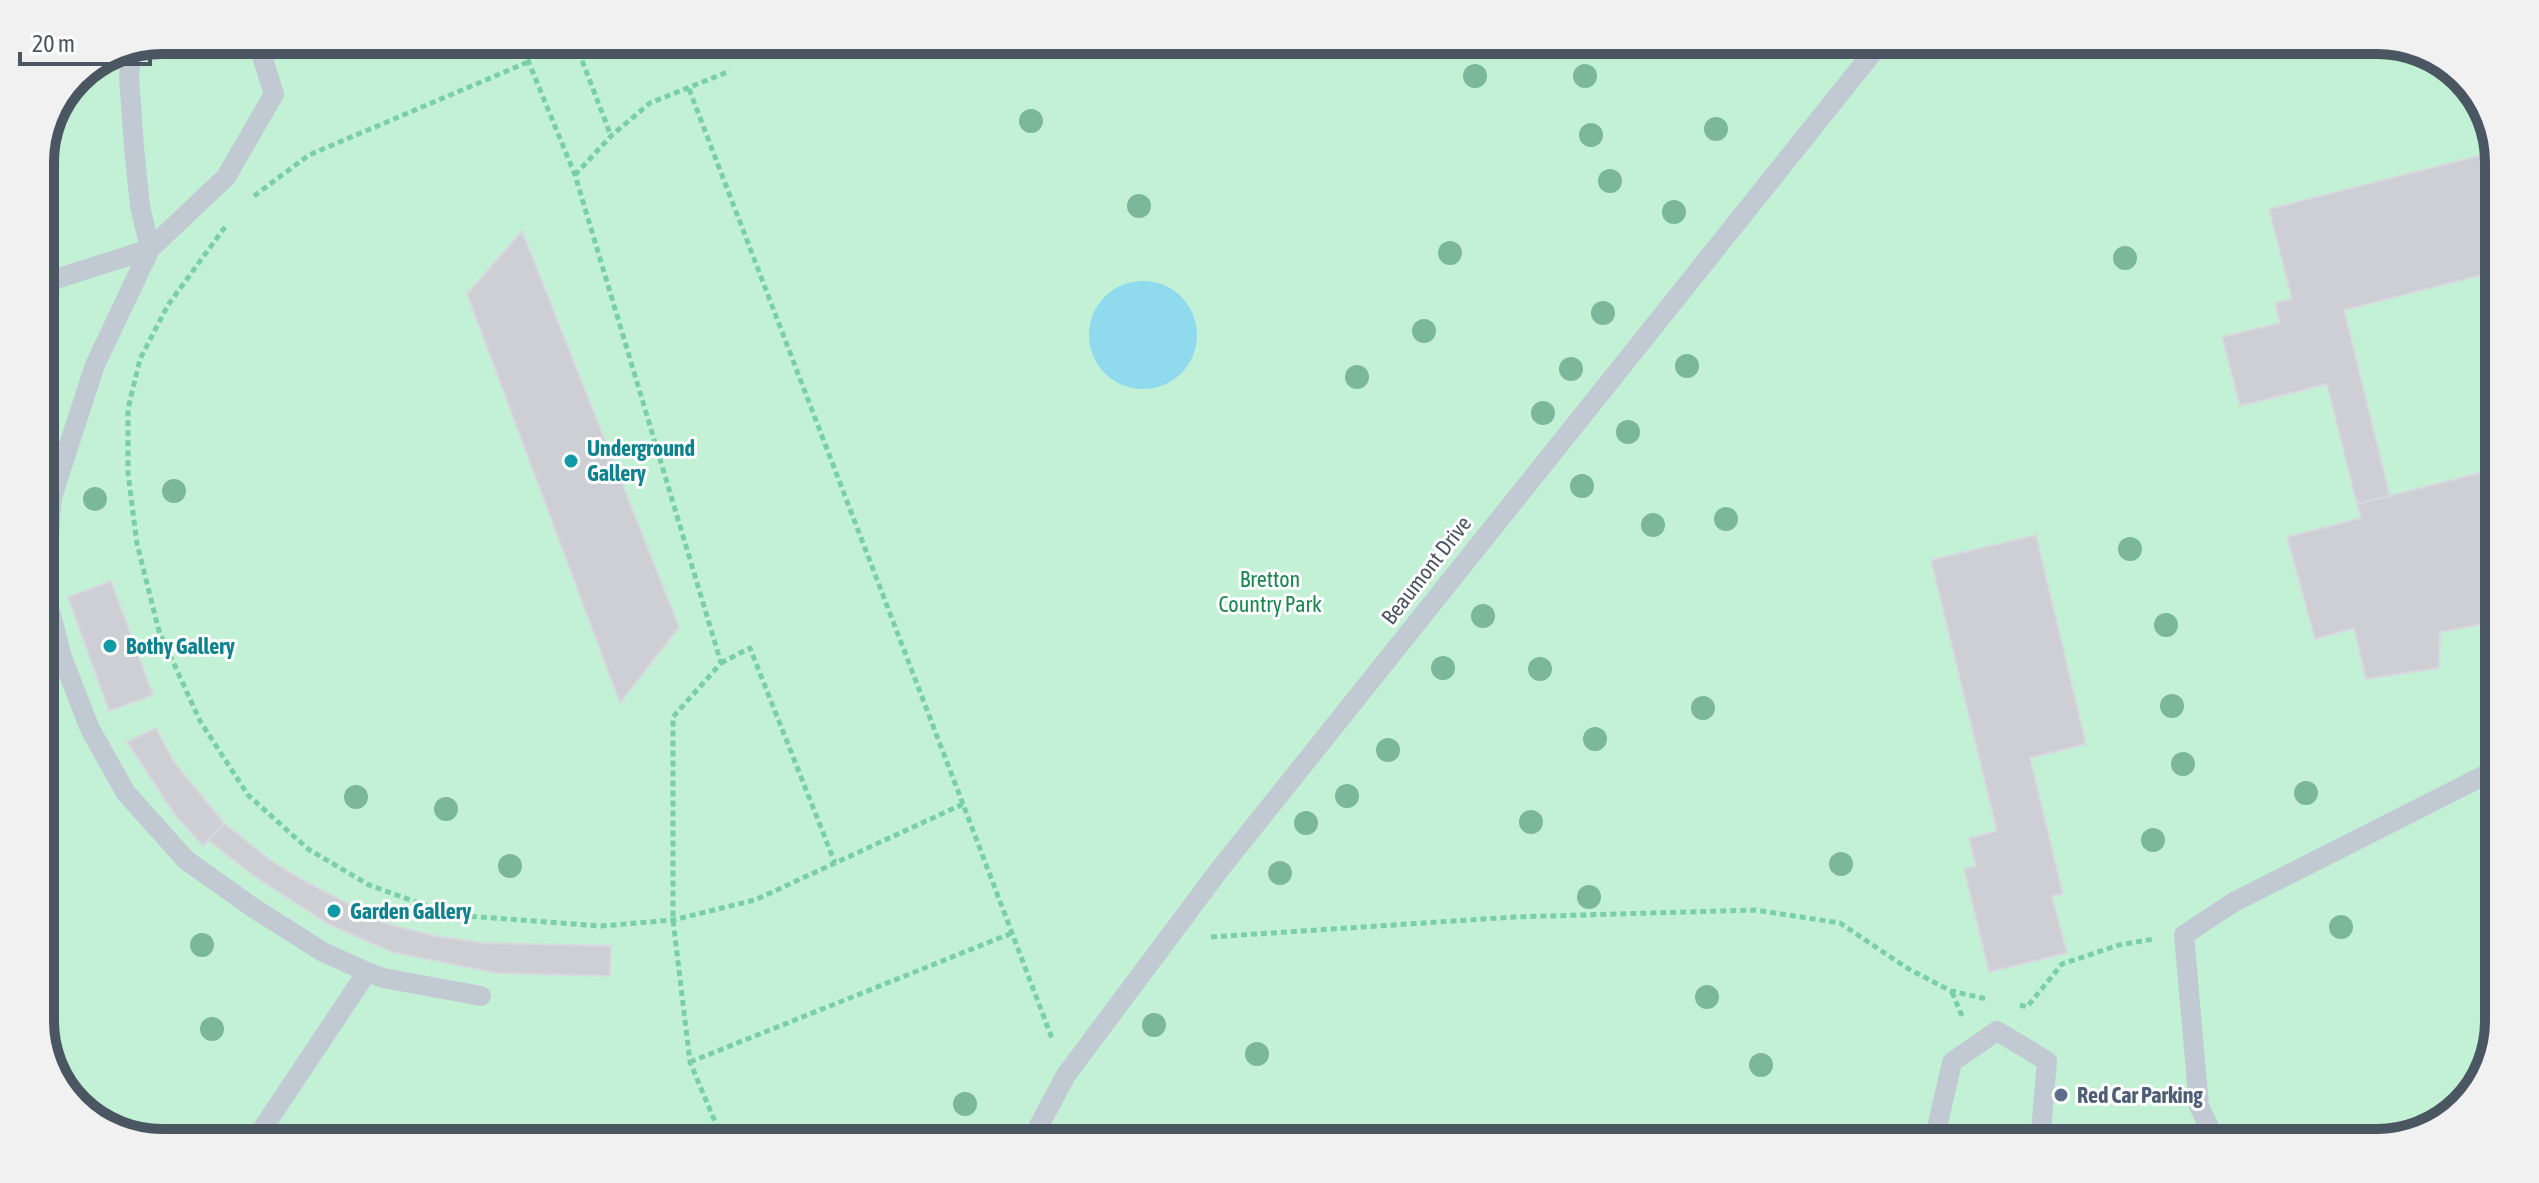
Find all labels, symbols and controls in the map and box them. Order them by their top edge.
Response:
scale bar [20,16,150,66]
text: 20 m [32,30,75,57]
place label: Underground Gallery [587,435,695,486]
marker: Underground Gallery [562,452,580,470]
street label: Beaumont Drive [1376,511,1476,629]
park label: Bretton Country Park [1218,566,1322,617]
place label: Bothy Gallery [126,633,235,659]
marker: Bothy Gallery [101,637,119,655]
place label: Garden Gallery [350,898,471,924]
marker: Garden Gallery [325,902,343,920]
place label: Red Car Parking [2077,1082,2203,1108]
marker: Red Car Parking [2052,1086,2070,1104]

